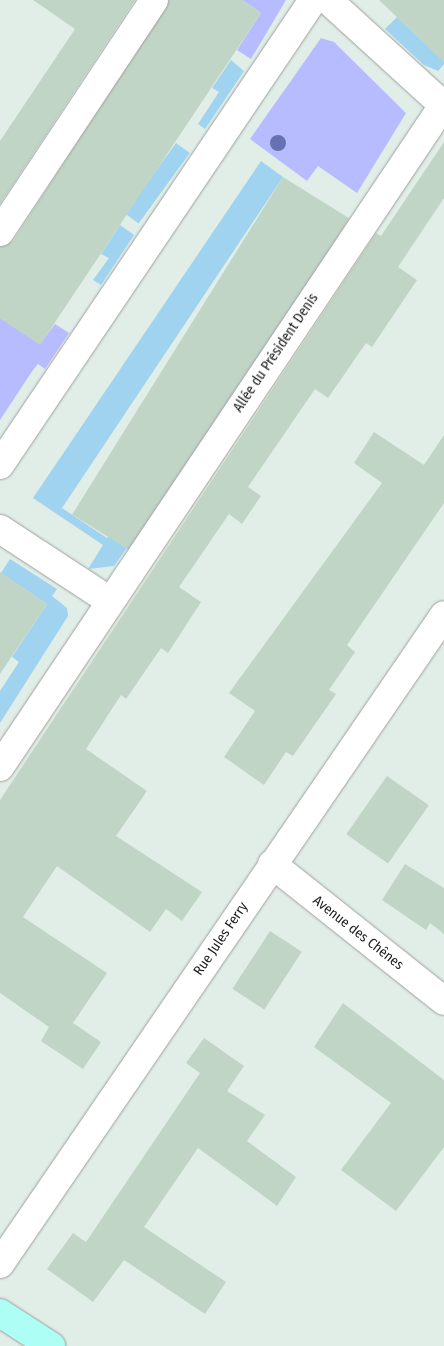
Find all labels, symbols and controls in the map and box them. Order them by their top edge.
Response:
street label: Allée du Président Denis [230,290,322,416]
street label: Avenue des Chênes [309,892,407,974]
street label: Rue Jules Ferry [190,899,252,979]

